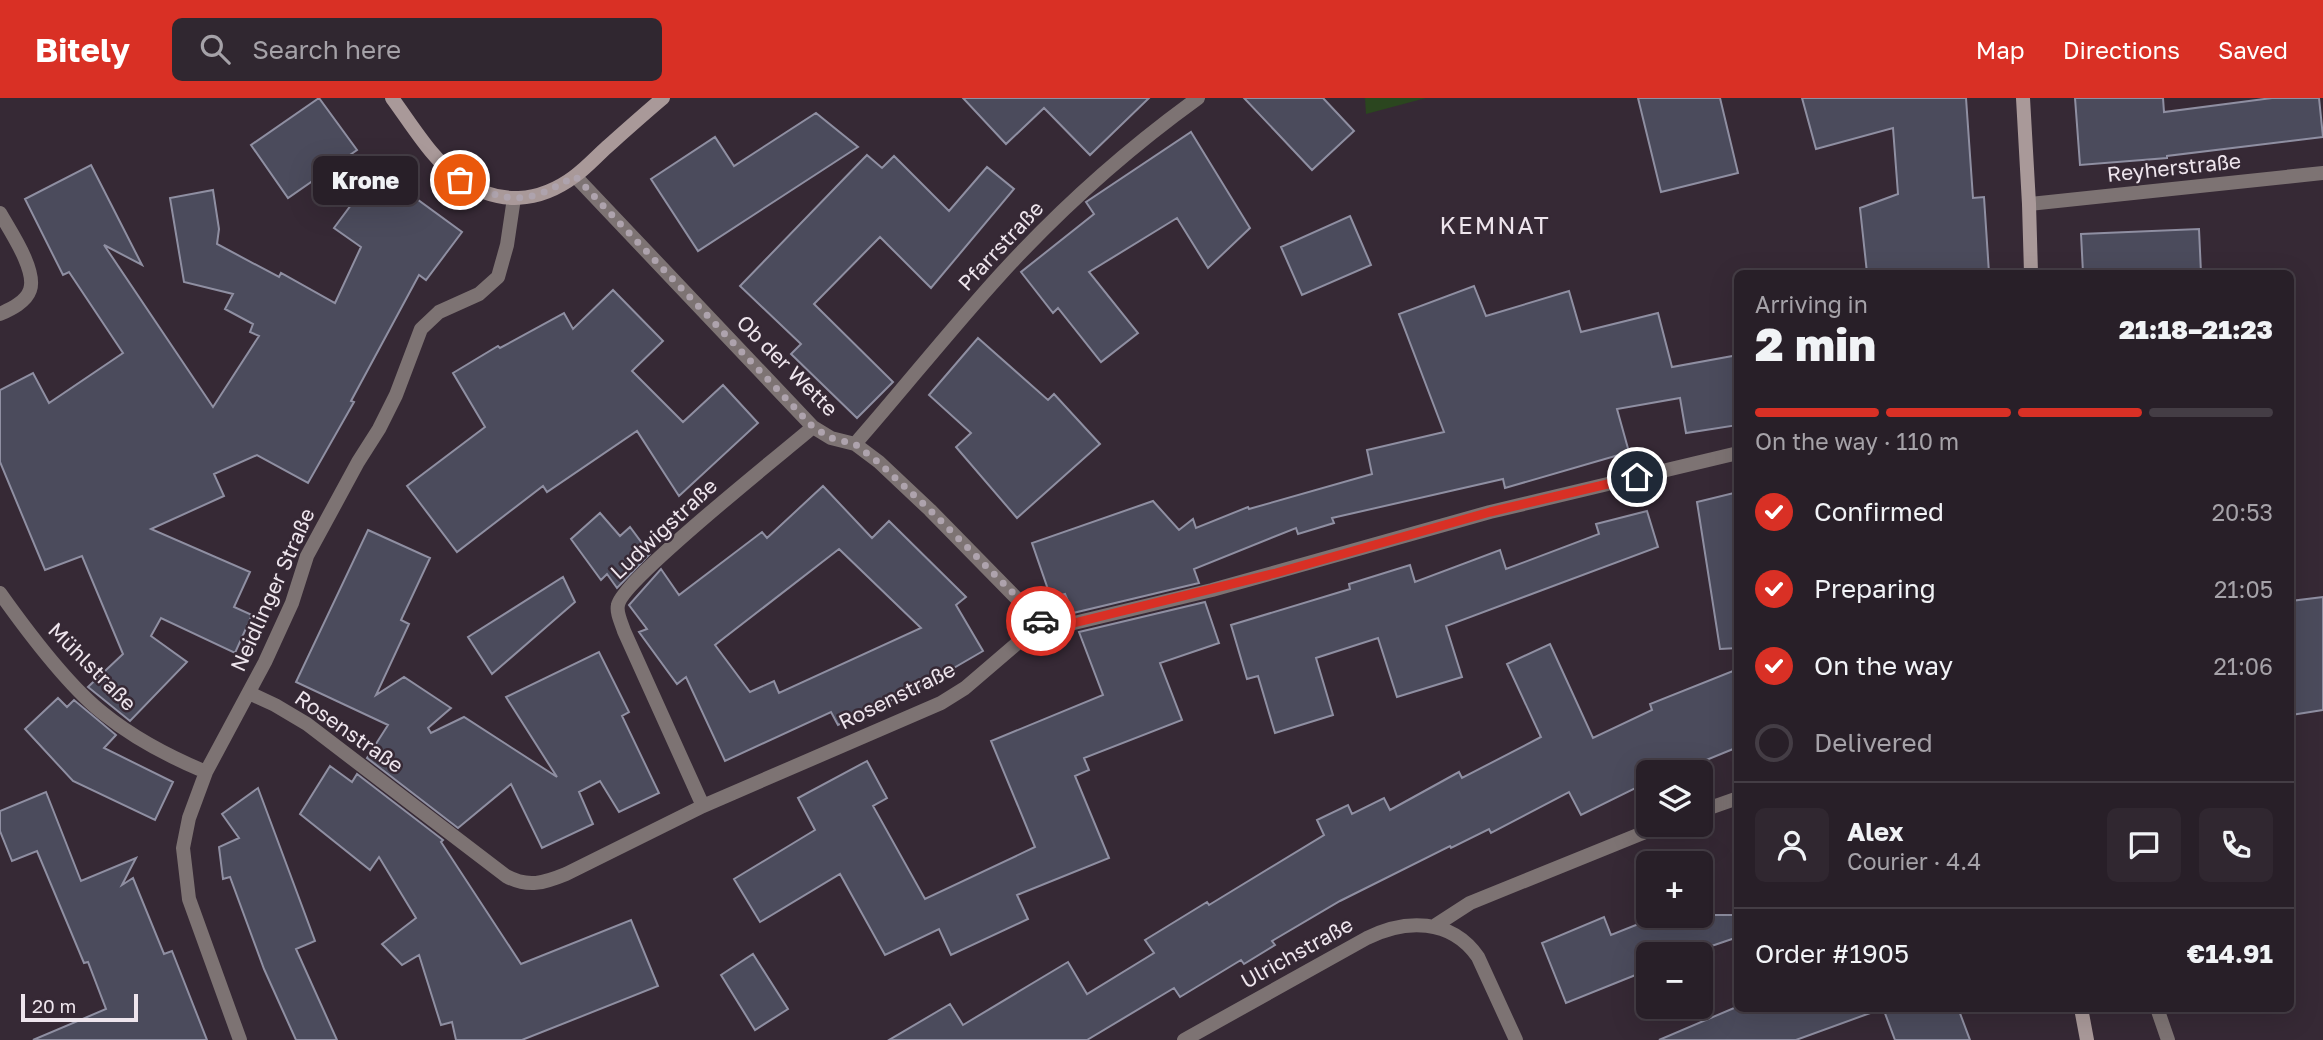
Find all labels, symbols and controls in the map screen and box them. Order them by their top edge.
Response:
search box [172,18,662,81]
text: Bitely [35,30,130,69]
icon: search [196,30,234,68]
text: Search here [252,34,401,65]
text: Map [1976,35,2025,64]
text: Directions [2063,35,2180,64]
text: Saved [2218,35,2288,64]
street label: Reyherstraße [2106,147,2242,187]
pin [430,150,490,210]
callout: Krone [313,155,418,204]
icon: bag [441,161,479,199]
text: Krone [332,166,399,194]
street label: Pfarrstraße [952,195,1048,296]
district label: KEMNAT [1439,210,1551,239]
text: Arriving in [1755,290,1868,318]
street label: Ob der Wette [732,309,844,421]
text: 21:18–21:23 [2119,314,2273,345]
text: 2 min [1755,316,1876,371]
text: On the way · 110 m [1755,427,1959,455]
pin [1607,447,1667,507]
icon: home [1618,458,1656,496]
street label: Ludwigstraße [605,472,722,584]
icon: check [1755,493,1793,531]
text: Confirmed [1814,496,1944,527]
text: 20:53 [2212,498,2273,526]
street label: Neidlinger Straße [224,504,320,675]
icon: check [1755,570,1793,608]
text: Preparing [1814,573,1936,604]
text: 21:05 [2214,575,2273,603]
courier [1006,586,1076,656]
icon: car [1022,602,1060,640]
street label: Mühlstraße [43,617,142,716]
icon: check [1755,647,1793,685]
text: On the way [1814,650,1953,681]
text: 21:06 [2213,652,2273,680]
street label: Rosenstraße [834,656,959,735]
street label: Rosenstraße [290,684,409,778]
text: Delivered [1814,727,1933,758]
map controls [1636,760,1713,1019]
button: layers [1636,760,1713,837]
button: person [1755,808,1829,882]
button: chat [2107,808,2181,882]
button: phone [2199,808,2273,882]
text: Alex [1847,816,1904,847]
text: Courier · 4.4 [1847,847,1981,875]
button: + [1636,851,1713,928]
street label: Ulrichstraße [1236,911,1357,994]
text: Order #1905 [1755,938,1909,969]
text: €14.91 [2187,938,2273,969]
button: − [1636,942,1713,1019]
scale bar [21,991,138,1023]
text: 20 m [32,994,76,1017]

